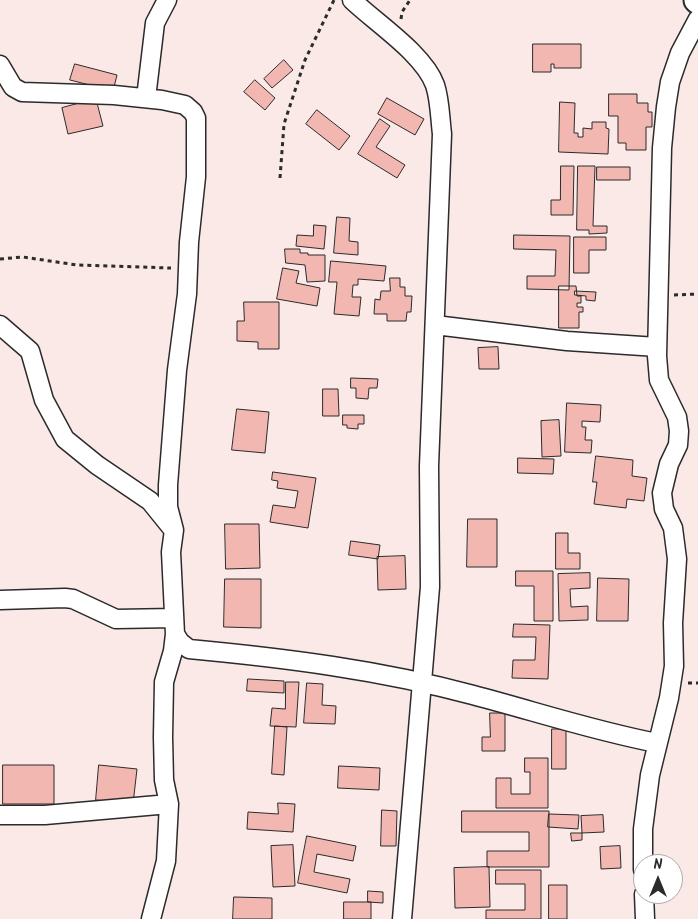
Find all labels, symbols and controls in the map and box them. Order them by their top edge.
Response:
north arrow [633,854,683,904]
text: N [654,854,662,876]

